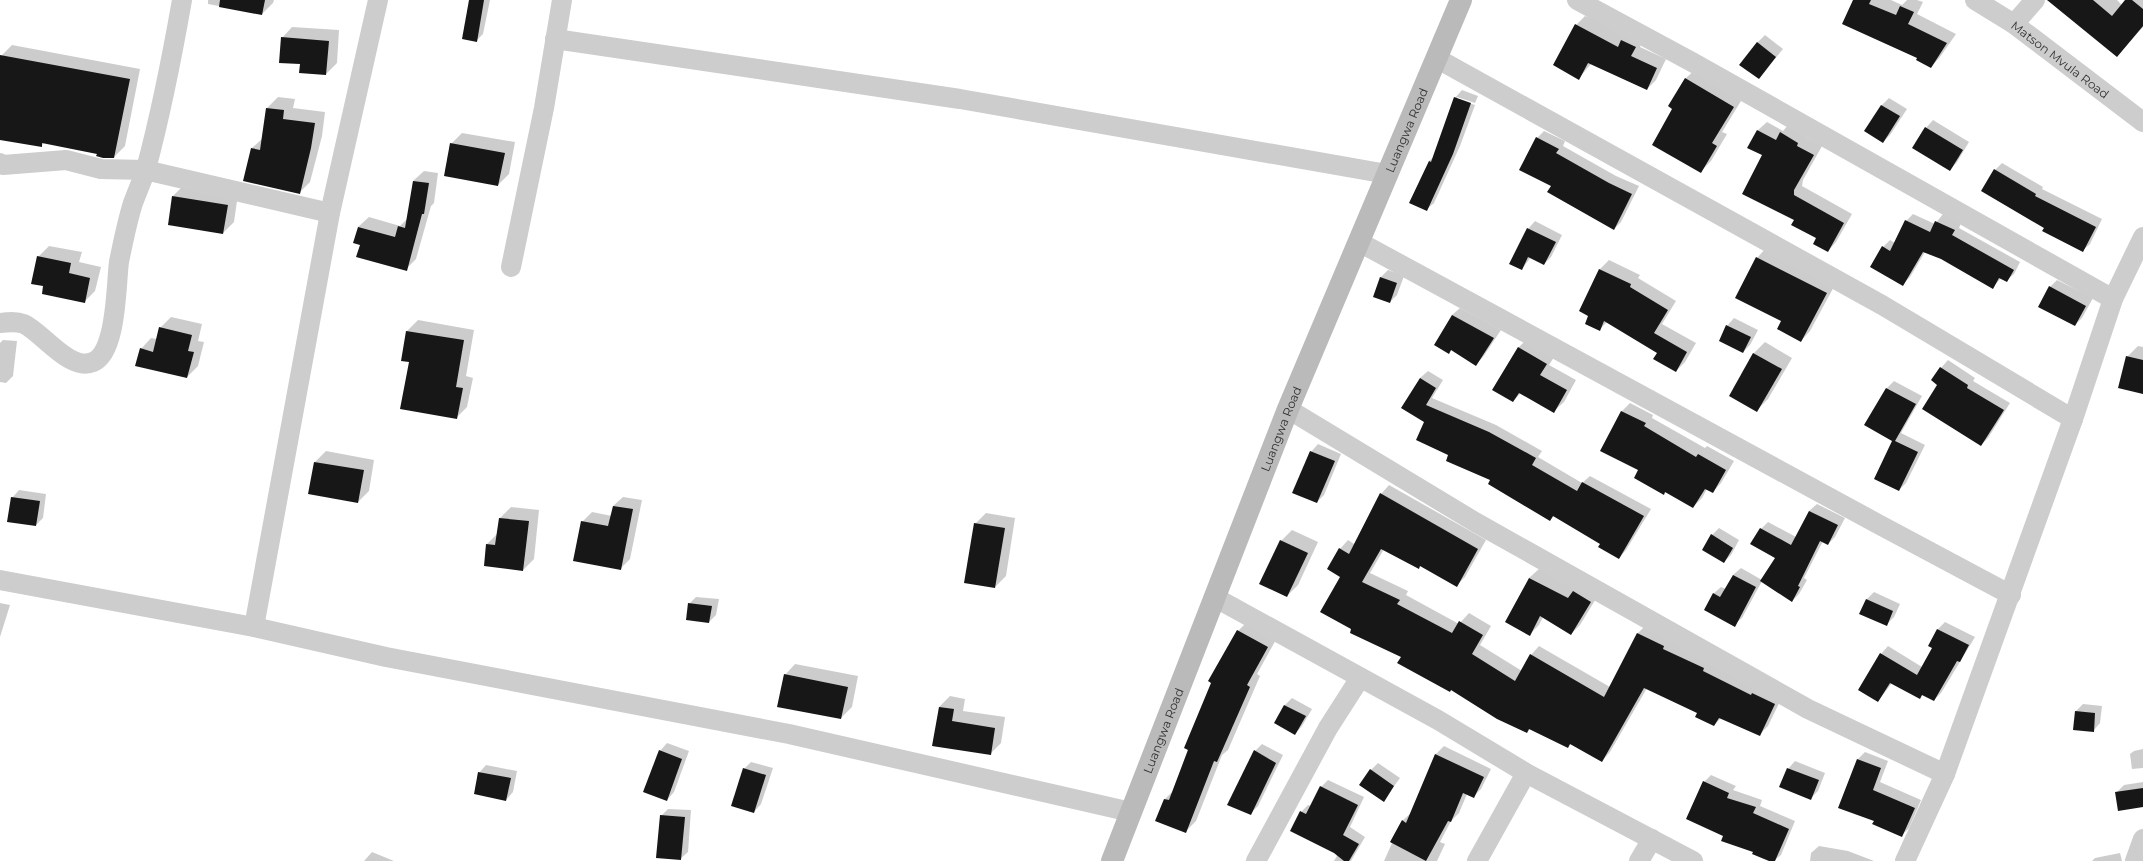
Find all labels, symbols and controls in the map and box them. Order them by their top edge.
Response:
street label: Matson Mvula Road [2008,17,2112,101]
street label: Luangwa Road [1381,85,1431,175]
street label: Luangwa Road [1257,384,1304,474]
street label: Luangwa Road [1139,686,1186,775]

